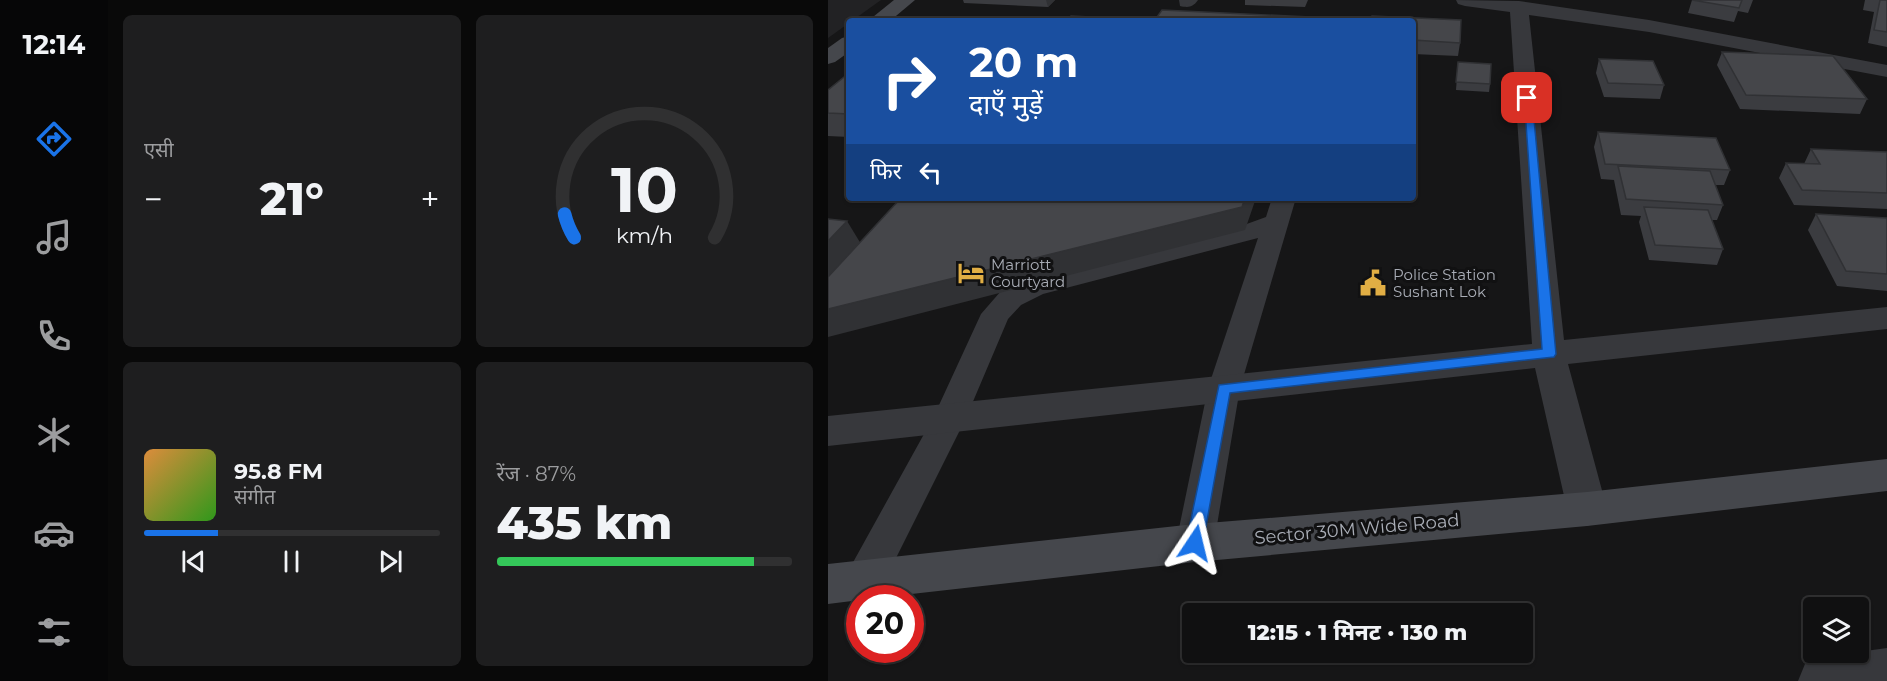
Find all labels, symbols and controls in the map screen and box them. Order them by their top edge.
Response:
text: 12:14 [23,28,85,61]
text: 20 m [969,36,1078,88]
icon: right [870,42,948,120]
pin [1501,72,1552,123]
icon: arrive [1510,81,1543,114]
text: दाएँ मुड़ें [969,88,1043,121]
icon: directions [33,118,75,160]
text: एसी [144,138,174,162]
text: 10 [611,152,678,228]
icon: left [914,156,947,189]
text: फिर [870,158,902,185]
text: 21° [260,171,324,226]
text: − [144,179,163,219]
text: + [421,179,439,219]
icon: music [33,216,75,258]
text: km/h [616,222,673,248]
place label: Marriott Courtyard [991,255,1065,291]
hotel icon: Marriott Courtyard [956,258,986,288]
place label: Police Station Sushant Lok [1393,265,1496,301]
public building icon: Police Station Sushant Lok [1358,268,1388,298]
icon: phone [33,315,75,357]
icon: climate [33,414,75,456]
text: 95.8 FM [234,458,323,485]
text: रेंज · 87% [497,462,576,486]
text: संगीत [234,485,275,509]
text: 435 km [497,495,672,550]
street label: Sector 30M Wide Road [1254,509,1460,549]
position arrow [1163,511,1227,575]
icon: car [33,512,75,554]
icon: previous [177,545,210,578]
icon: pause [275,545,308,578]
icon: next [374,545,407,578]
speed limit sign: 20 [846,585,924,663]
map controls [1803,597,1869,663]
button: layers [1803,597,1869,663]
icon: filters [33,611,75,653]
text: 12:15 · 1 मिनट · 130 m [1248,619,1467,646]

